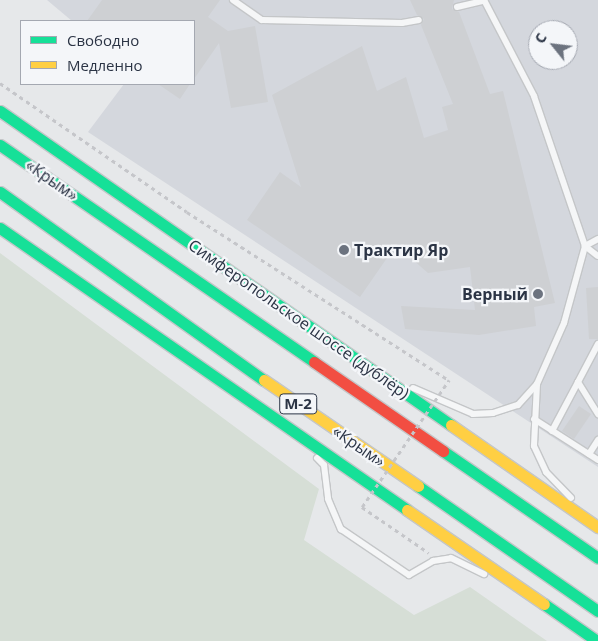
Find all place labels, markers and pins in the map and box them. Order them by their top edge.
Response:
place label: Трактир Яр [354,240,448,260]
marker: Трактир Яр [338,244,350,256]
place label: Верный [462,284,528,304]
marker: Верный [532,288,544,300]

